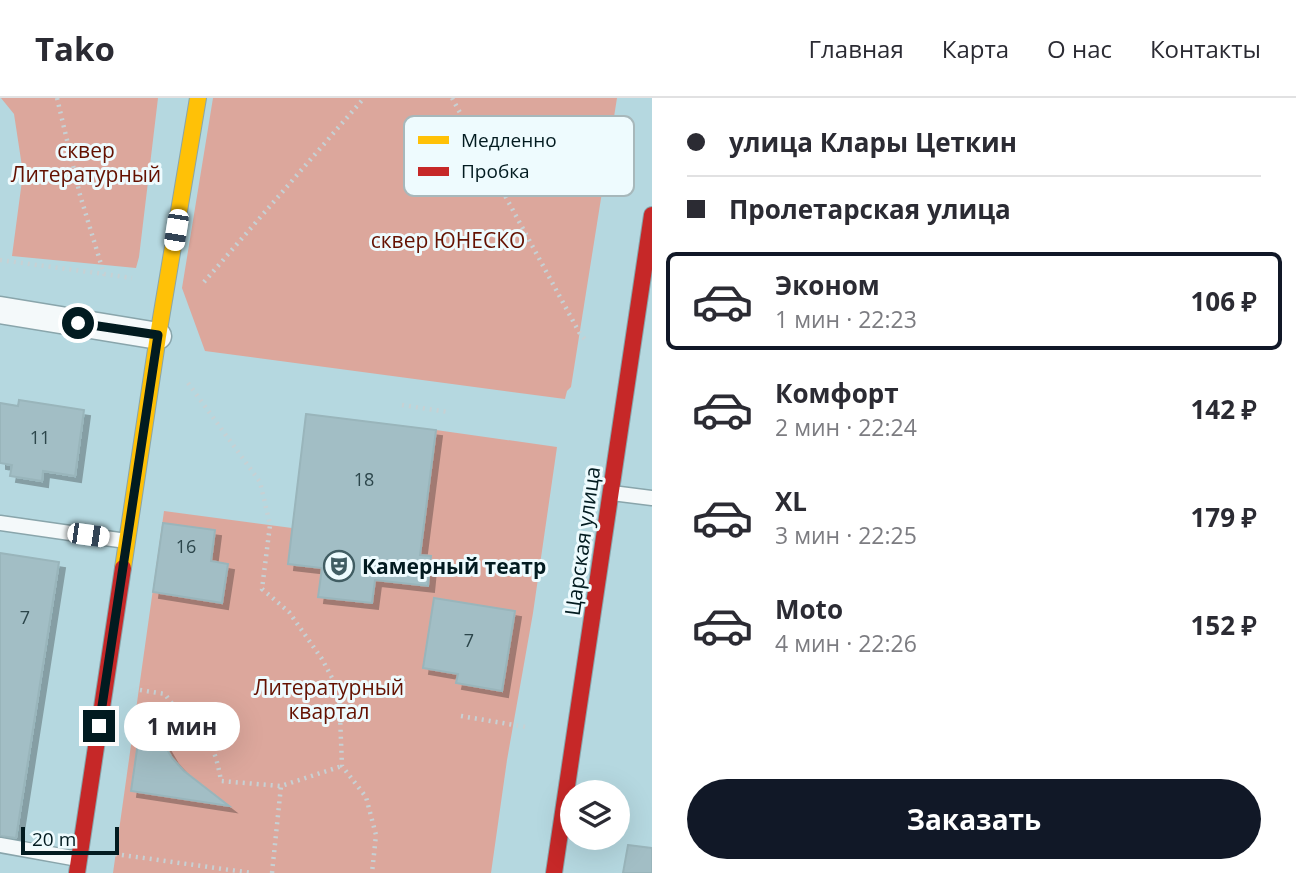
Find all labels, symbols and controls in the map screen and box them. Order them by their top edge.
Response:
text: Tako [35,26,115,71]
text: Главная [809,32,904,65]
text: Карта [942,32,1009,65]
text: О нас [1047,32,1112,65]
text: Контакты [1150,32,1261,65]
legend [404,116,634,196]
text: улица Клары Цеткин [729,124,1017,160]
text: Медленно [461,127,557,153]
park label: сквер Литературный [11,136,161,188]
text: Пробка [461,158,530,184]
text: Пролетарская улица [729,191,1011,227]
car [163,208,190,252]
park label: сквер ЮНЕСКО [371,226,525,254]
text: Эконом [775,267,880,303]
icon: car [691,270,754,333]
text: 106 ₽ [1191,283,1257,319]
text: 1 мин · 22:23 [775,303,917,335]
route start [62,307,94,339]
text: Комфорт [775,375,899,411]
icon: car [691,378,754,441]
text: 142 ₽ [1191,391,1257,427]
text: 2 мин · 22:24 [775,411,917,443]
house number: 11 [30,425,50,449]
street label: Царская улица [558,465,606,617]
house number: 18 [354,467,374,491]
text: XL [775,483,807,519]
icon: car [691,486,754,549]
text: 179 ₽ [1191,499,1257,535]
text: 3 мин · 22:25 [775,519,917,551]
car [66,522,111,548]
house number: 16 [176,534,196,558]
theatre icon: Камерный театр [322,549,356,583]
place label: Камерный театр [362,552,546,580]
text: Moto [775,591,843,627]
icon: car [691,594,754,657]
house number: 7 [20,605,30,629]
text: 152 ₽ [1191,607,1257,643]
text: 4 мин · 22:26 [775,627,917,659]
house number: 7 [464,628,474,652]
park label: Литературный квартал [254,673,404,725]
callout: 1 мин [124,702,239,750]
route end [83,710,115,742]
text: 1 мин [147,710,217,742]
button: Заказать [687,779,1261,859]
map controls [560,780,630,850]
button: layers [560,780,630,850]
scale bar [21,824,119,856]
text: 20 m [32,826,76,852]

